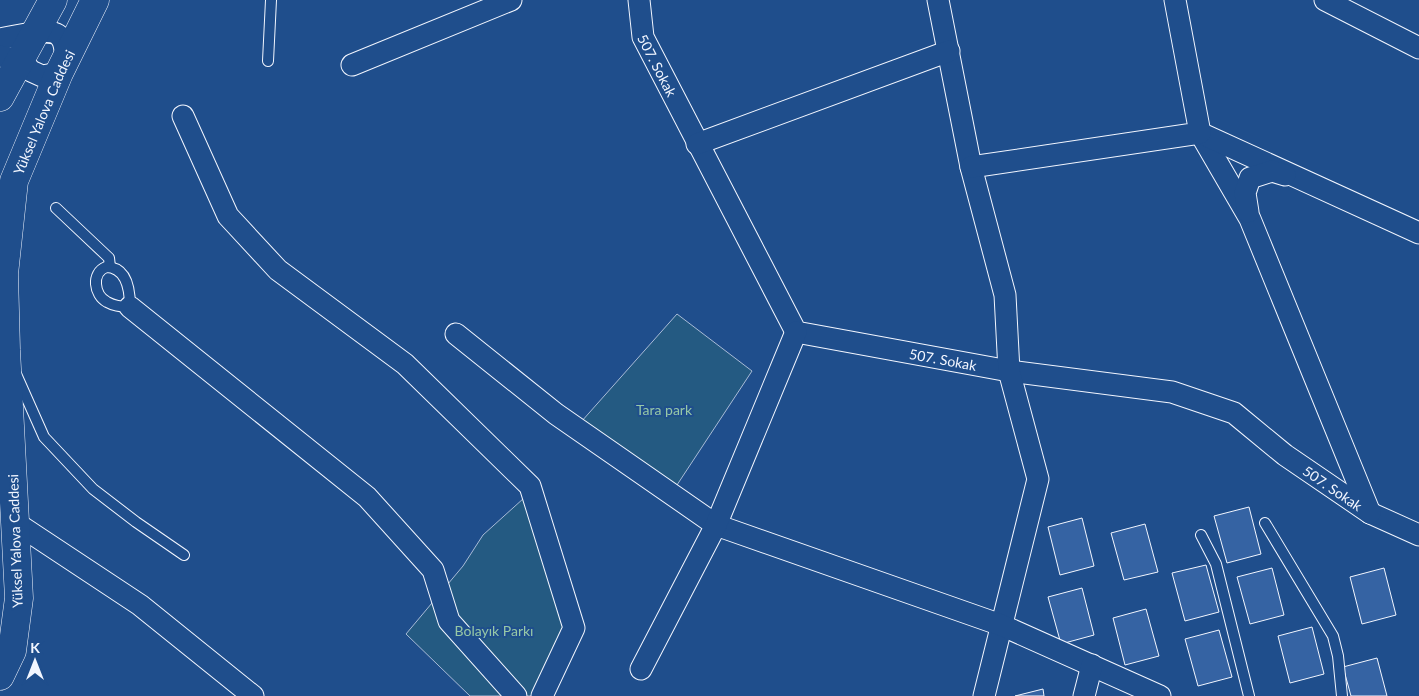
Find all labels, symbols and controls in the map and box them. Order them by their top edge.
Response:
street label: 507. Sokak [634,31,681,100]
street label: Yüksel Yalova Caddesi [9,47,78,177]
street label: 507. Sokak [908,344,979,374]
park label: Tara park [636,401,693,418]
street label: 507. Sokak [1300,462,1367,514]
street label: Yüksel Yalova Caddesi [4,474,26,608]
park label: Bolayık Parkı [455,622,533,639]
north arrow [10,636,60,686]
text: K [30,639,40,656]

